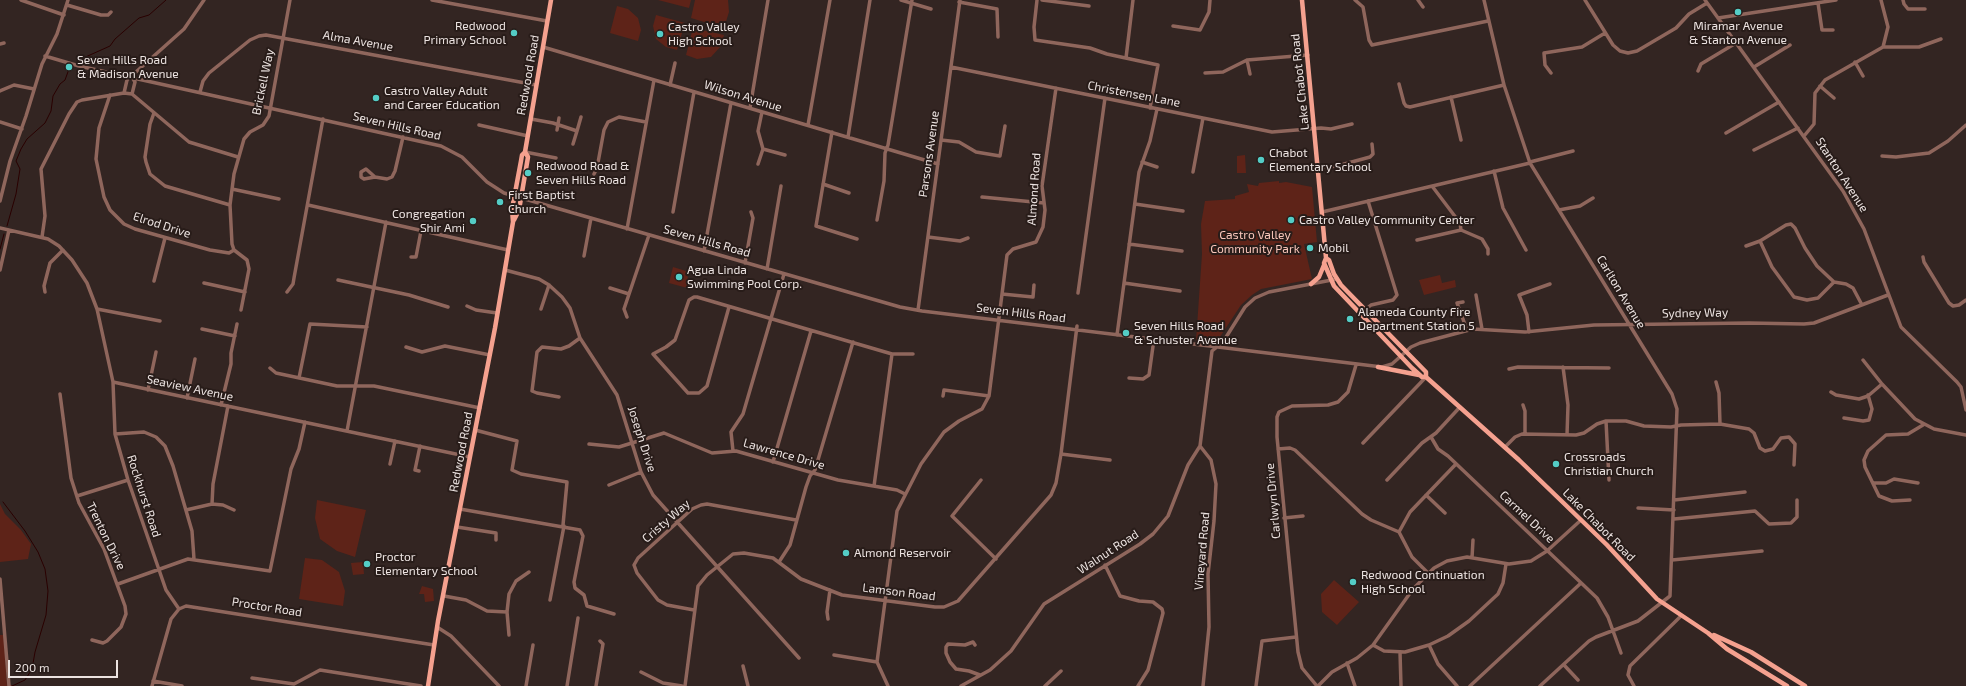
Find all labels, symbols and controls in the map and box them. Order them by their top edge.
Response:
marker: Miramar Avenue & Stanton Avenue [1733,7,1743,17]
place label: Redwood Primary School [423,19,506,47]
place label: Miramar Avenue & Stanton Avenue [1689,19,1787,47]
place label: Castro Valley High School [668,20,740,48]
street label: Alma Avenue [322,28,394,54]
marker: Redwood Primary School [509,28,519,38]
marker: Castro Valley High School [655,29,665,39]
street label: Lake Chabot Road [1288,33,1312,131]
street label: Redwood Road [514,34,542,116]
street label: Brickell Way [249,48,277,116]
place label: Seven Hills Road & Madison Avenue [77,53,179,81]
marker: Seven Hills Road & Madison Avenue [64,62,74,72]
street label: Wilson Avenue [702,77,784,115]
street label: Christensen Lane [1086,78,1182,110]
place label: Castro Valley Adult and Career Education [384,84,500,112]
marker: Castro Valley Adult and Career Education [371,93,381,103]
street label: Seven Hills Road [352,109,442,143]
street label: Parsons Avenue [916,110,942,198]
street label: Stanton Avenue [1813,135,1871,215]
place label: Chabot Elementary School [1269,146,1371,174]
street label: Almond Road [1024,152,1044,226]
marker: Chabot Elementary School [1256,155,1266,165]
place label: Redwood Road & Seven Hills Road [536,159,629,187]
marker: Redwood Road & Seven Hills Road [523,168,533,178]
place label: First Baptist Church [508,188,575,216]
marker: First Baptist Church [495,197,505,207]
place label: Congregation Shir Ami [392,207,465,235]
street label: Elrod Drive [131,209,193,241]
place label: Castro Valley Community Center [1299,213,1475,227]
marker: Castro Valley Community Center [1286,215,1296,225]
marker: Congregation Shir Ami [468,216,478,226]
street label: Seven Hills Road [662,222,752,260]
park label: Castro Valley Community Park [1210,228,1300,256]
place label: Mobil [1318,241,1349,255]
marker: Mobil [1305,243,1315,253]
street label: Carlton Avenue [1593,253,1649,331]
place label: Agua Linda Swimming Pool Corp. [687,263,802,291]
marker: Agua Linda Swimming Pool Corp. [674,272,684,282]
street label: Seven Hills Road [975,300,1067,326]
place label: Alameda County Fire Department Station 5 [1358,305,1475,333]
street label: Sydney Way [1662,305,1728,321]
marker: Alameda County Fire Department Station 5 [1345,314,1355,324]
place label: Seven Hills Road & Schuster Avenue [1134,319,1237,347]
marker: Seven Hills Road & Schuster Avenue [1121,328,1131,338]
street label: Seaview Avenue [145,372,235,404]
street label: Joseph Drive [625,404,659,474]
street label: Redwood Road [446,411,476,493]
street label: Lawrence Drive [742,435,826,473]
place label: Crossroads Christian Church [1564,450,1654,478]
street label: Rockhurst Road [124,453,164,539]
marker: Crossroads Christian Church [1551,459,1561,469]
street label: Carlwyn Drive [1263,463,1283,539]
street label: Lake Chabot Road [1560,486,1638,564]
street label: Carmel Drive [1497,488,1557,546]
street label: Cristy Way [639,496,693,546]
street label: Trenton Drive [83,500,129,572]
street label: Vineyard Road [1191,511,1213,591]
street label: Walnut Road [1075,527,1141,577]
place label: Almond Reservoir [854,546,951,560]
marker: Almond Reservoir [841,548,851,558]
place label: Proctor Elementary School [375,550,477,578]
marker: Proctor Elementary School [362,559,372,569]
place label: Redwood Continuation High School [1361,568,1485,596]
marker: Redwood Continuation High School [1348,577,1358,587]
street label: Lamson Road [862,580,936,604]
street label: Proctor Road [231,594,303,620]
scale bar [10,652,120,678]
text: 200 m [15,660,49,674]

